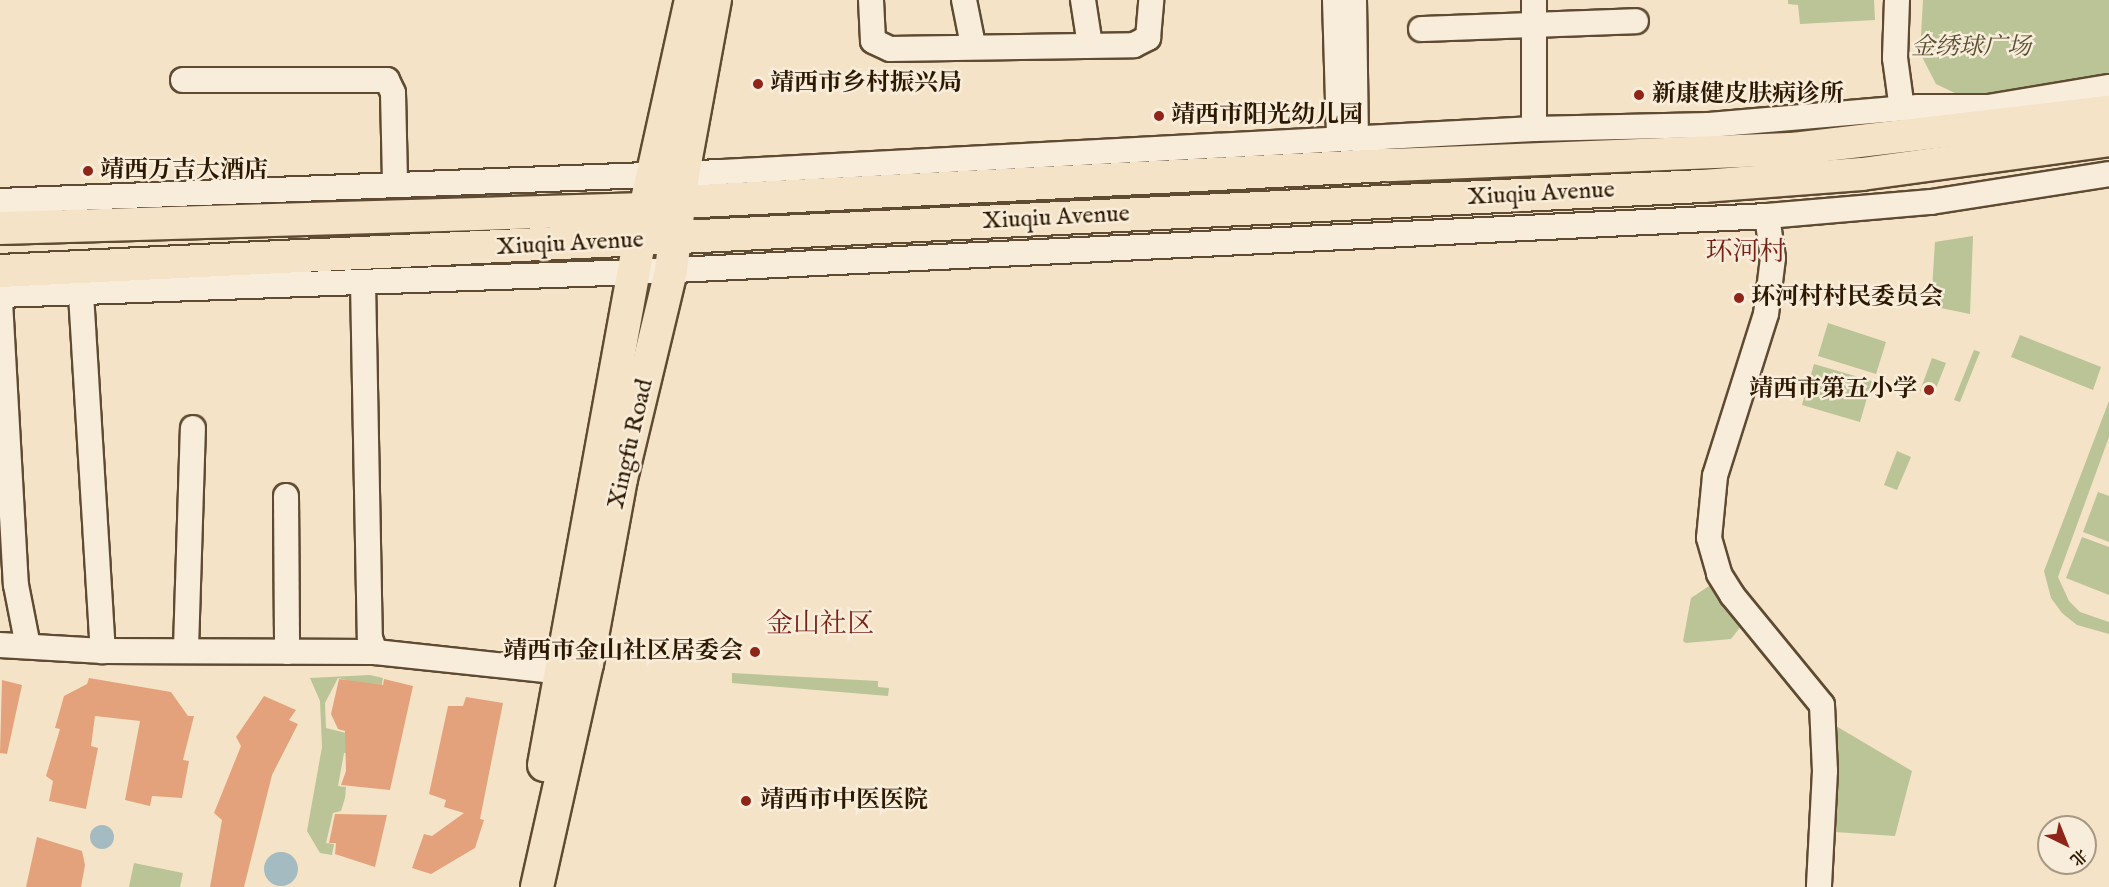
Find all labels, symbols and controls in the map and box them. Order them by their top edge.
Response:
park label: 金绣球广场 [1911,34,2031,62]
place label: 靖西市乡村振兴局 [770,70,962,98]
marker: 靖西市乡村振兴局 [751,77,765,91]
place label: 新康健皮肤病诊所 [1652,81,1844,109]
marker: 新康健皮肤病诊所 [1630,86,1648,104]
place label: 靖西市阳光幼儿园 [1171,102,1363,130]
marker: 靖西市阳光幼儿园 [1152,109,1166,123]
place label: 靖西万吉大酒店 [100,157,268,185]
marker: 靖西万吉大酒店 [81,164,95,178]
street label: Xiuqiu Avenue [1467,176,1615,212]
street label: Xiuqiu Avenue [982,200,1130,236]
street label: Xiuqiu Avenue [496,226,644,262]
district label: 环河村 [1706,238,1786,270]
place label: 环河村村民委员会 [1751,284,1943,312]
marker: 环河村村民委员会 [1732,291,1746,305]
street label: Xingfu Road [602,376,660,512]
place label: 靖西市第五小学 [1749,376,1917,404]
marker: 靖西市第五小学 [1922,383,1936,397]
district label: 金山社区 [766,610,874,642]
place label: 靖西市金山社区居委会 [503,638,743,666]
marker: 靖西市金山社区居委会 [748,645,762,659]
place label: 靖西市中医医院 [760,787,928,815]
marker: 靖西市中医医院 [737,792,755,810]
north arrow [2037,815,2097,875]
text: 北 [2065,844,2091,869]

